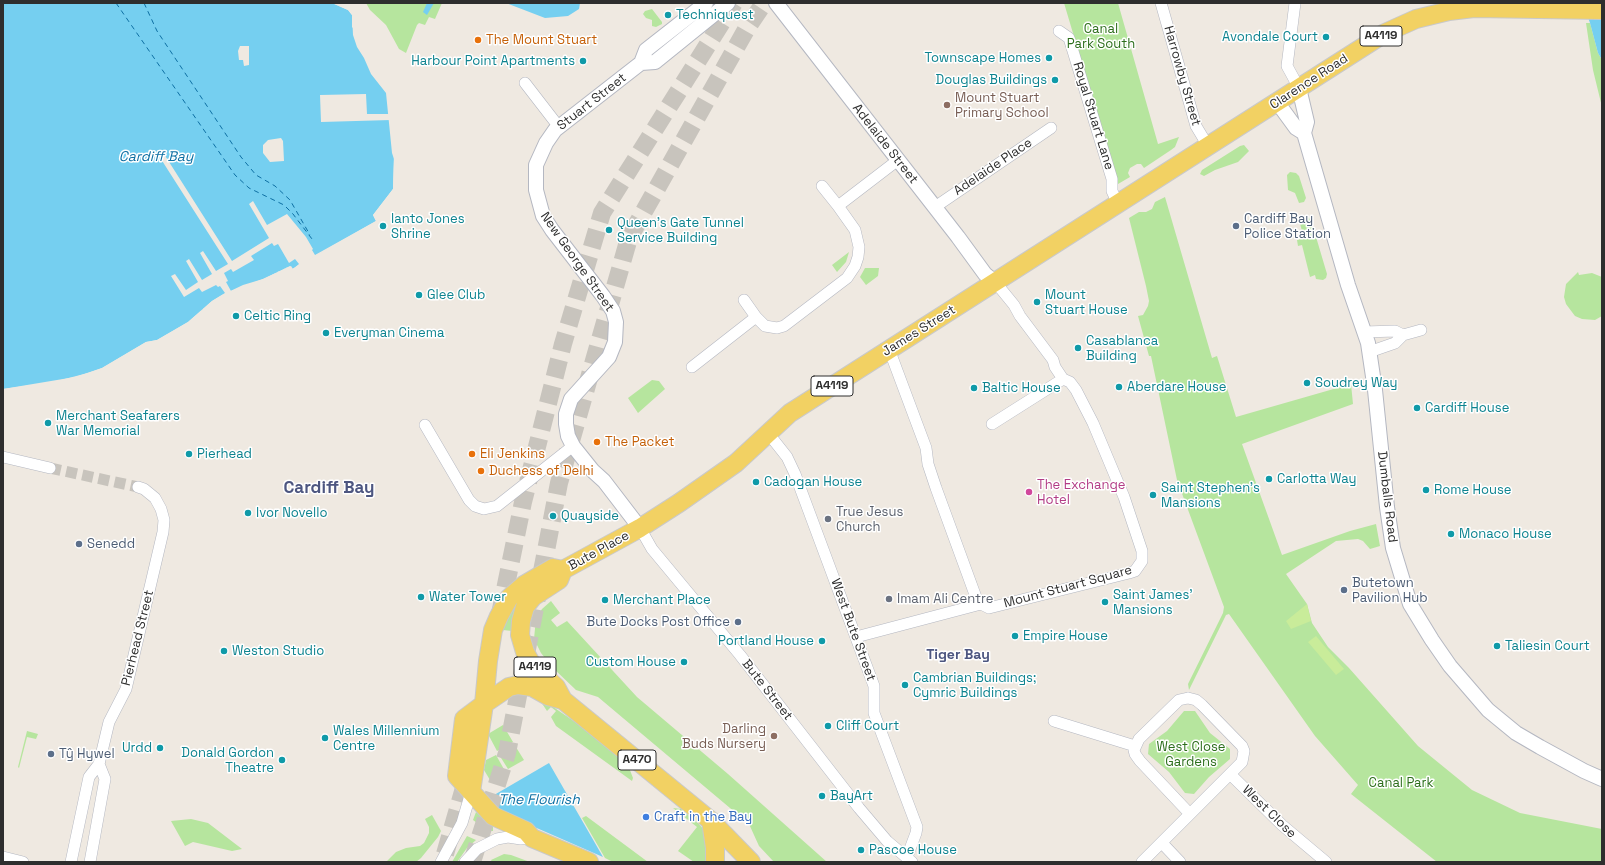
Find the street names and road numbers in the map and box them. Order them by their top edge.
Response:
street label: Harrowby Street [1160,24,1204,128]
road number: A4119 [1360,26,1402,46]
street label: Clarence Road [1267,51,1351,113]
street label: Royal Stuart Lane [1069,60,1117,172]
street label: Stuart Street [554,70,630,134]
street label: Adelaide Street [849,101,921,187]
street label: Adelaide Place [951,135,1035,199]
street label: New George Street [537,209,617,315]
street label: James Street [879,302,959,360]
road number: A4119 [811,376,853,396]
street label: Dumballs Road [1374,450,1400,544]
street label: Bute Place [566,528,632,574]
street label: Mount Stuart Square [1002,562,1134,612]
street label: West Bute Street [827,577,879,683]
street label: Pierhead Street [119,589,157,687]
street label: Bute Street [738,656,796,724]
road number: A4119 [514,657,556,677]
road number: A470 [618,750,656,770]
street label: West Close [1239,782,1299,842]

